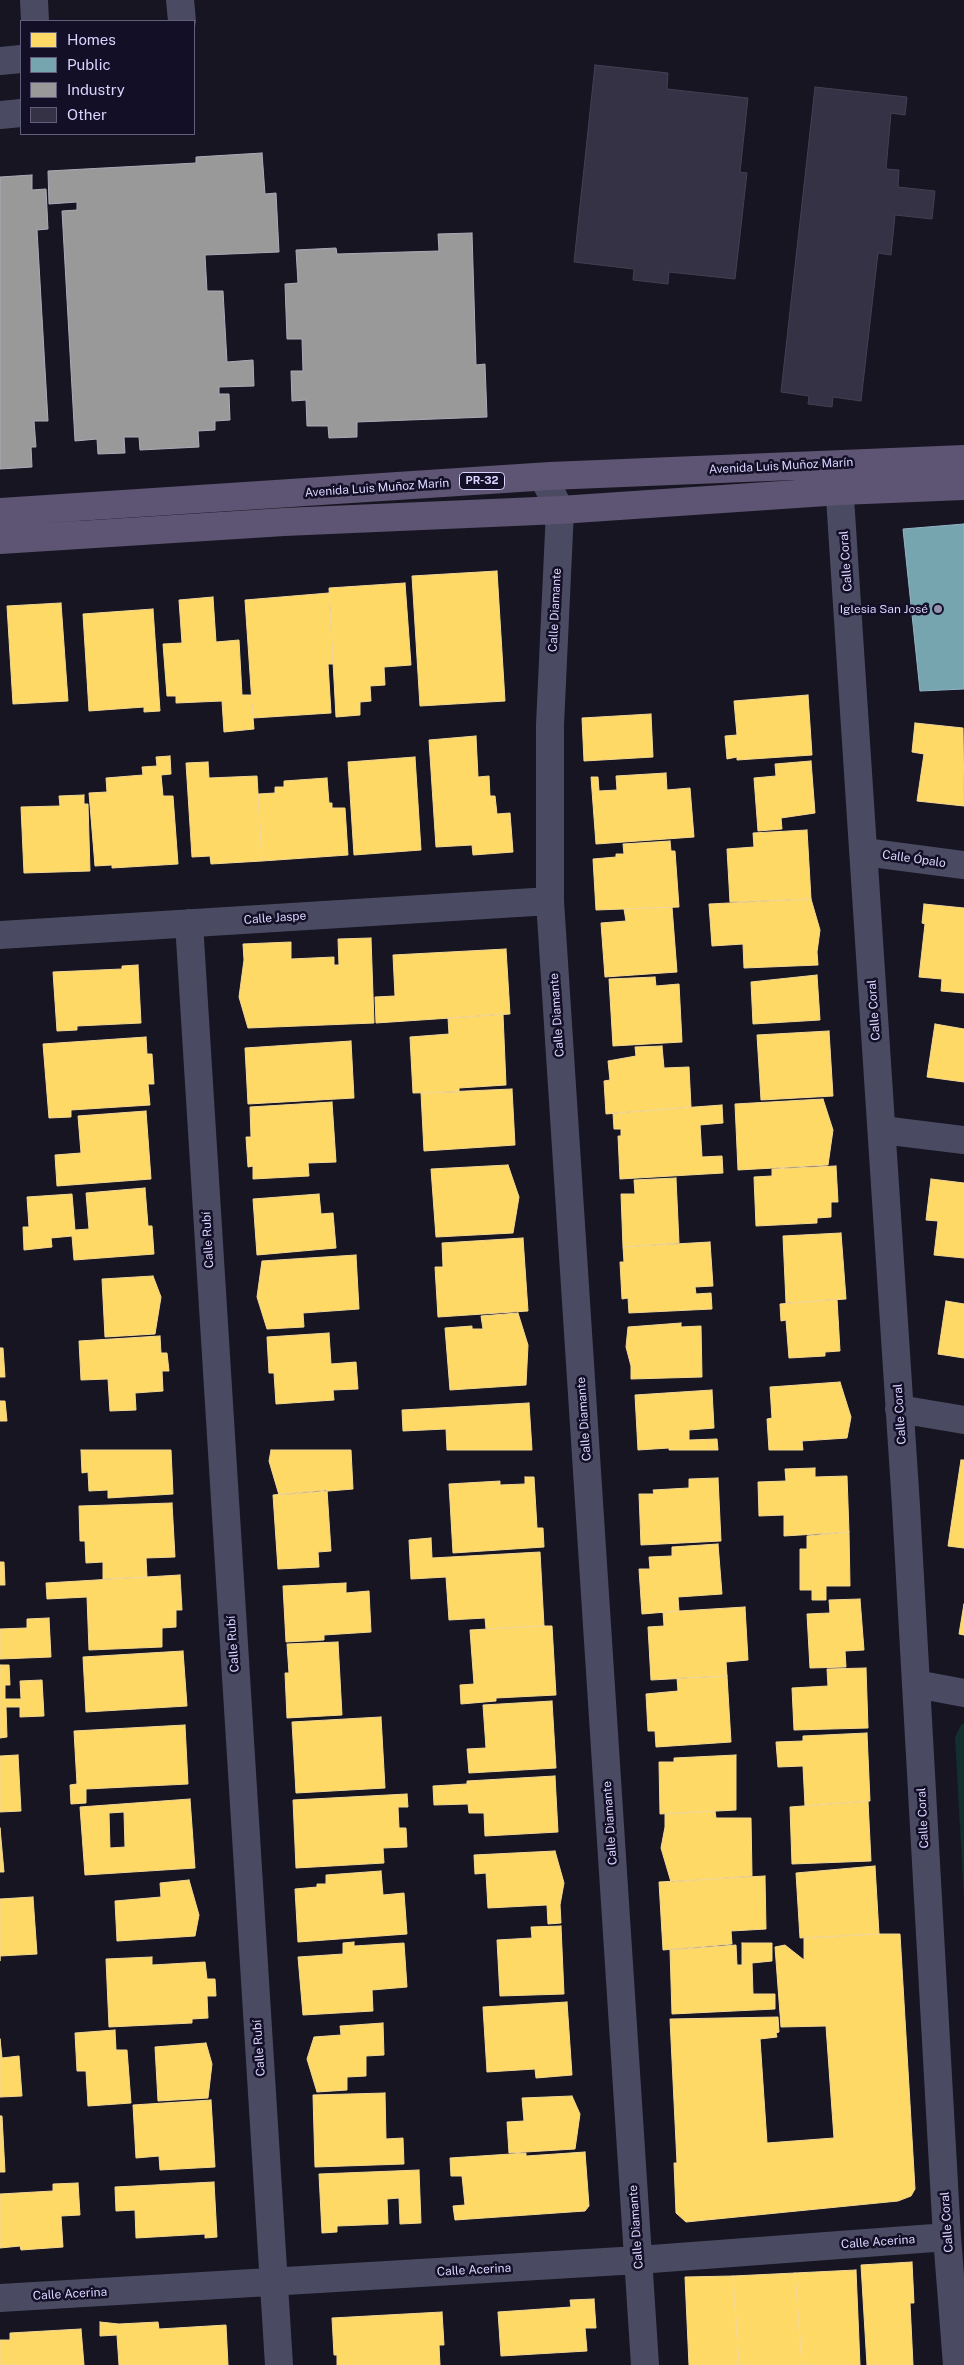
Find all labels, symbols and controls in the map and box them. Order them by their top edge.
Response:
legend [20,20,195,135]
text: Homes [67,31,116,48]
text: Public [67,56,111,73]
text: Industry [67,81,125,98]
text: Other [67,106,107,123]
street label: Avenida Luis Muñoz Marín [708,455,854,477]
road number: PR-32 [460,472,504,490]
street label: Avenida Luis Muñoz Marín [304,476,450,500]
street label: Calle Coral [837,530,855,592]
street label: Calle Diamante [546,568,564,652]
place label: Iglesia San José [840,602,928,616]
marker: Iglesia San José [932,603,944,615]
street label: Calle Ópalo [881,847,947,871]
street label: Calle Jaspe [243,909,307,927]
street label: Calle Diamante [547,972,567,1058]
street label: Calle Coral [865,979,883,1041]
street label: Calle Rubí [199,1211,217,1269]
street label: Calle Diamante [574,1376,594,1462]
street label: Calle Coral [891,1383,909,1445]
street label: Calle Rubí [224,1615,242,1673]
street label: Calle Diamante [600,1780,620,1866]
street label: Calle Coral [914,1787,932,1849]
street label: Calle Rubí [250,2019,268,2077]
street label: Calle Diamante [626,2184,646,2270]
street label: Calle Coral [938,2191,956,2253]
street label: Calle Acerina [840,2232,916,2252]
street label: Calle Acerina [437,2261,511,2279]
street label: Calle Acerina [33,2285,107,2303]

